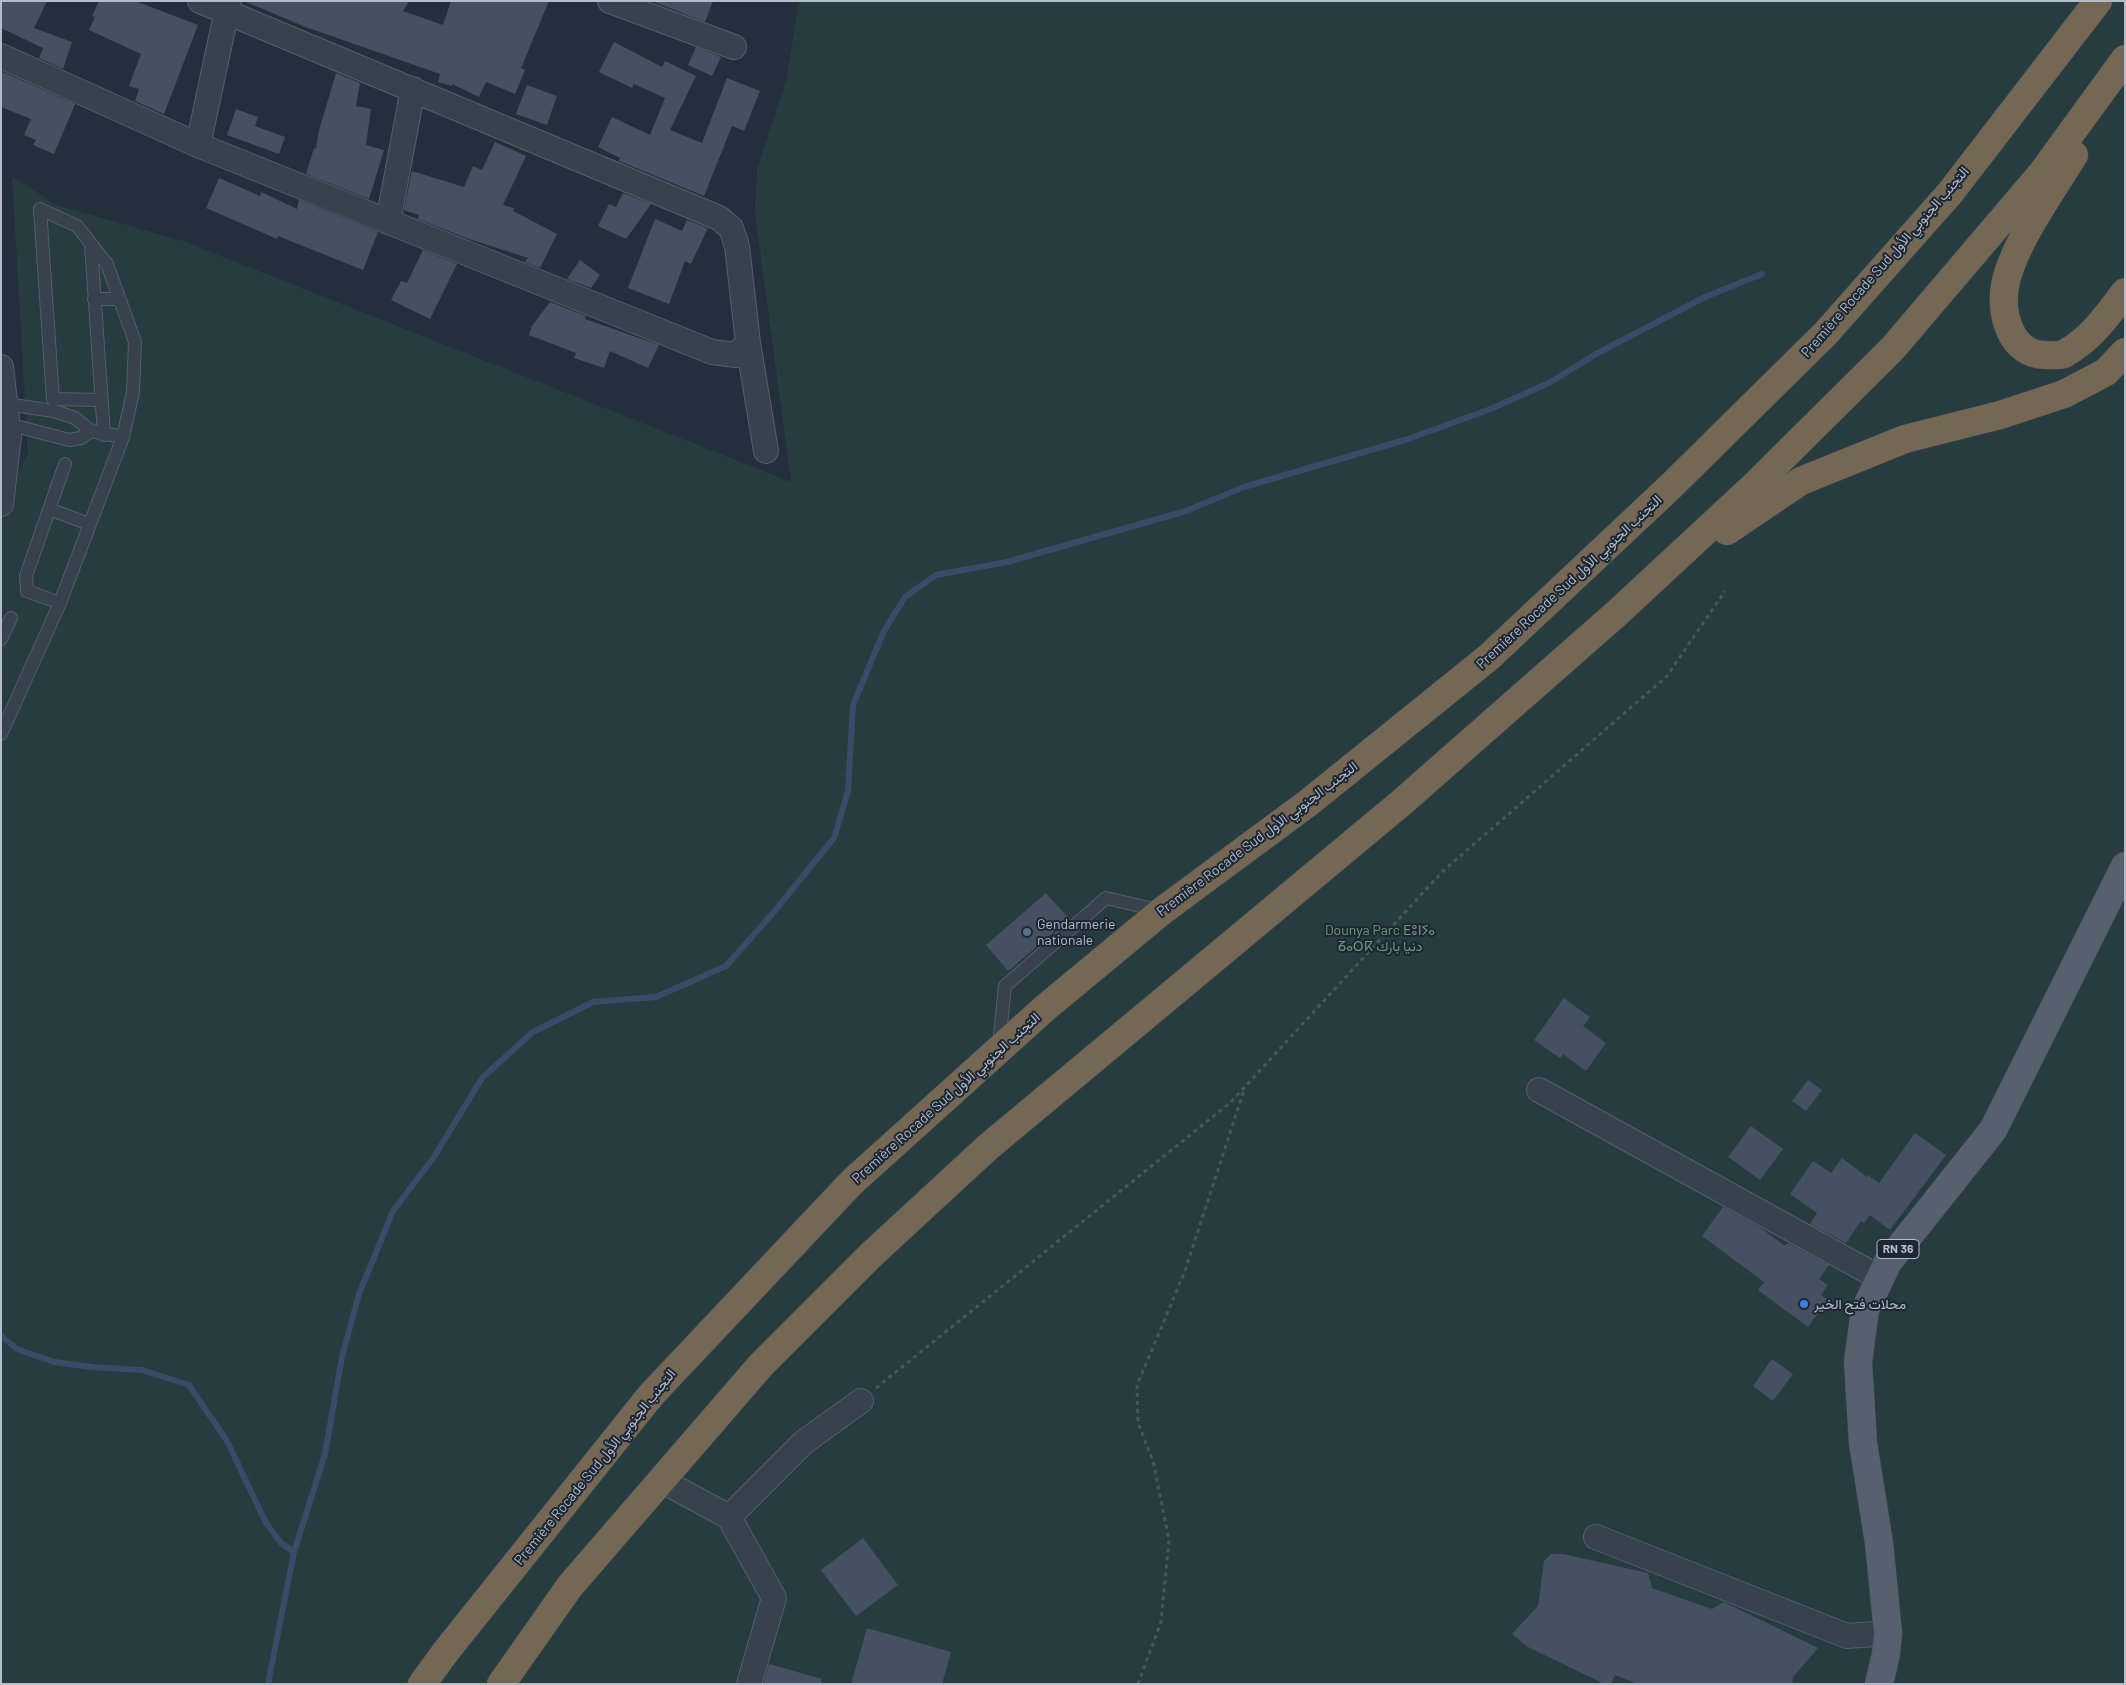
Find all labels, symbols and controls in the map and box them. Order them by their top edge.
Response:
street label: Première Rocade Sud التجنب الجنوبي الأول [1798,163,1972,361]
street label: Première Rocade Sud التجنب الجنوبي الأول [1473,492,1665,672]
street label: Première Rocade Sud التجنب الجنوبي الأول [1153,758,1361,920]
place label: Gendarmerie nationale [1037,916,1115,949]
park label: Dounya Parc ⴹⵓⵏⵢⴰ ⵒⴰⵔⴽ دنيا بارك [1325,922,1435,954]
marker: Gendarmerie nationale [1021,926,1033,938]
street label: Première Rocade Sud التجنب الجنوبي الأول [849,1009,1043,1187]
road number: RN 36 [1877,1240,1919,1258]
place label: محلات فتح الخير [1814,1296,1906,1312]
marker: محلات فتح الخير [1798,1298,1810,1310]
street label: Première Rocade Sud التجنب الجنوبي الأول [511,1366,679,1568]

